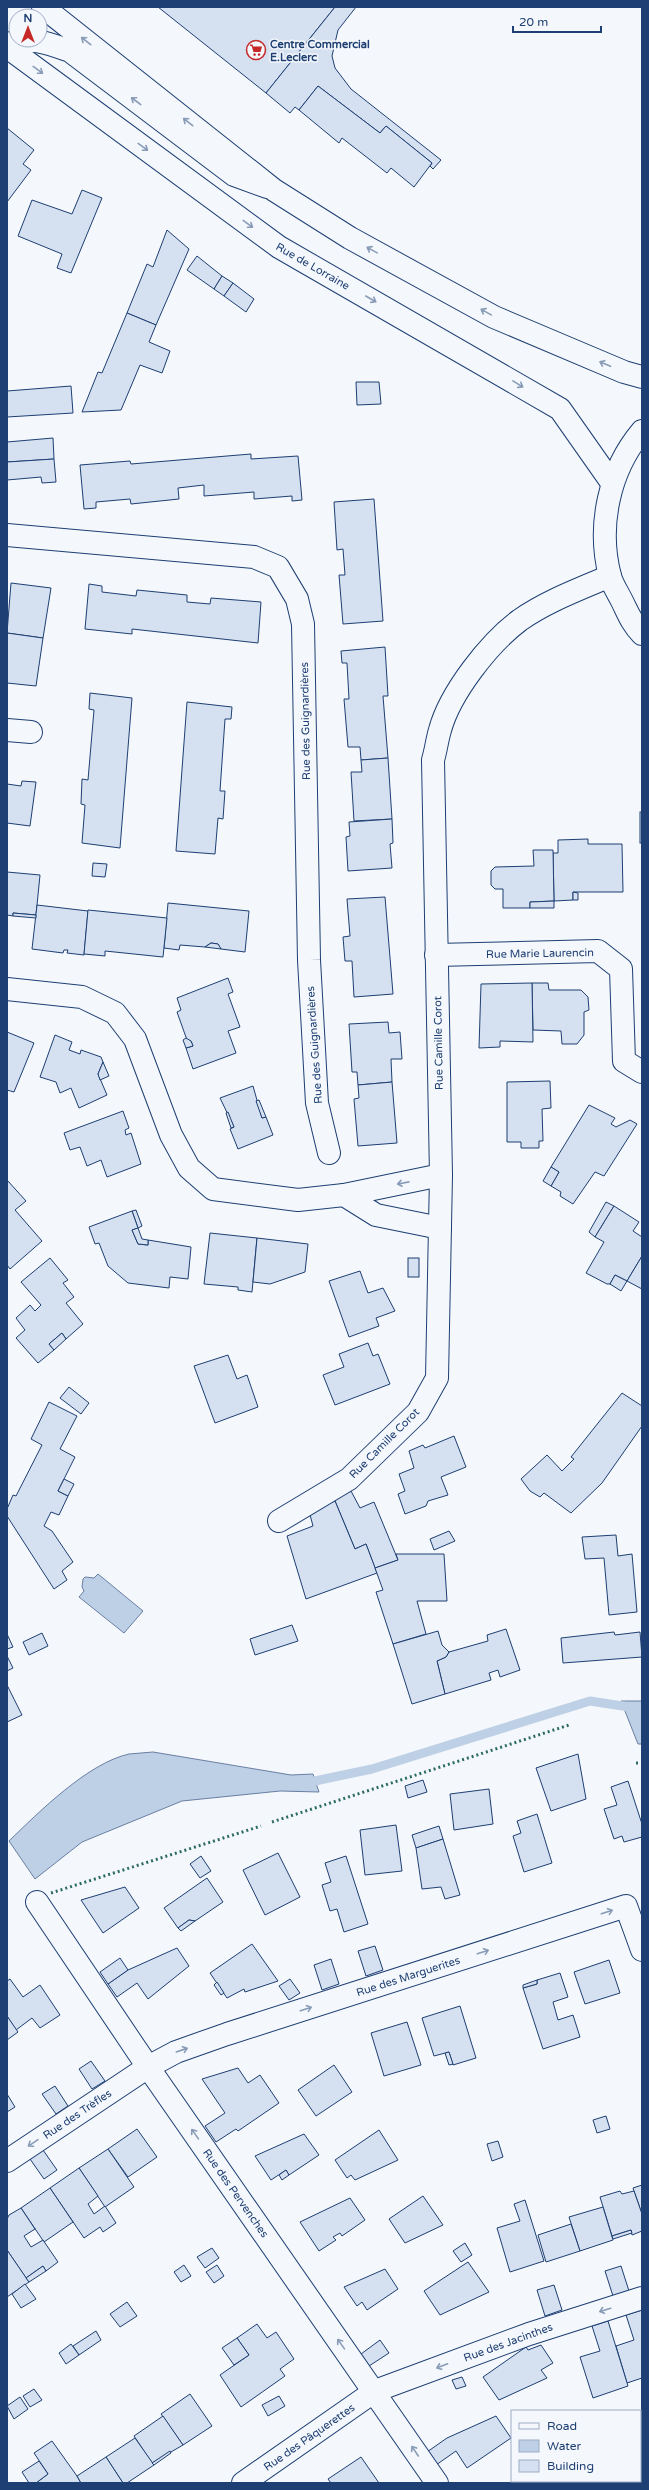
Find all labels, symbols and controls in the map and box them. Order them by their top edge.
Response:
north arrow [8,8,48,48]
scale bar [513,8,601,34]
text: N [24,12,32,25]
text: 20 m [519,15,548,29]
one-way arrow [81,37,92,45]
place label: Centre Commercial E.Leclerc [270,38,370,64]
supermarket icon: Centre Commercial E.Leclerc [245,39,267,61]
one-way arrow [33,66,44,74]
one-way arrow [131,96,142,105]
one-way arrow [183,118,194,126]
one-way arrow [138,143,149,151]
one-way arrow [242,220,253,228]
street label: Rue de Lorraine [274,240,352,293]
one-way arrow [366,246,378,253]
one-way arrow [365,296,377,304]
one-way arrow [480,308,492,316]
one-way arrow [600,360,612,367]
one-way arrow [512,380,524,388]
street label: Rue des Guignardières [298,662,313,780]
street label: Rue Marie Laurencin [486,946,594,961]
street label: Rue des Guignardières [304,986,325,1104]
street label: Rue Camille Corot [431,996,446,1090]
one-way arrow [397,1179,410,1187]
street label: Rue Camille Corot [347,1406,422,1481]
one-way arrow [600,1908,613,1915]
one-way arrow [476,1948,489,1955]
street label: Rue des Marguerites [355,1954,462,1999]
one-way arrow [299,2004,311,2012]
one-way arrow [176,2045,188,2053]
street label: Rue des Trèfles [41,2087,114,2142]
one-way arrow [190,2129,199,2140]
one-way arrow [28,2139,39,2147]
street label: Rue des Pervenches [200,2146,271,2240]
one-way arrow [598,2307,611,2314]
street label: Rue des Jacinthes [462,2320,554,2365]
one-way arrow [337,2339,345,2350]
one-way arrow [436,2363,449,2370]
street label: Rue des Pâquerettes [261,2401,357,2474]
legend [511,2410,641,2482]
text: Road [547,2419,577,2433]
text: Water [547,2439,582,2453]
one-way arrow [411,2446,419,2457]
text: Building [547,2459,594,2473]

